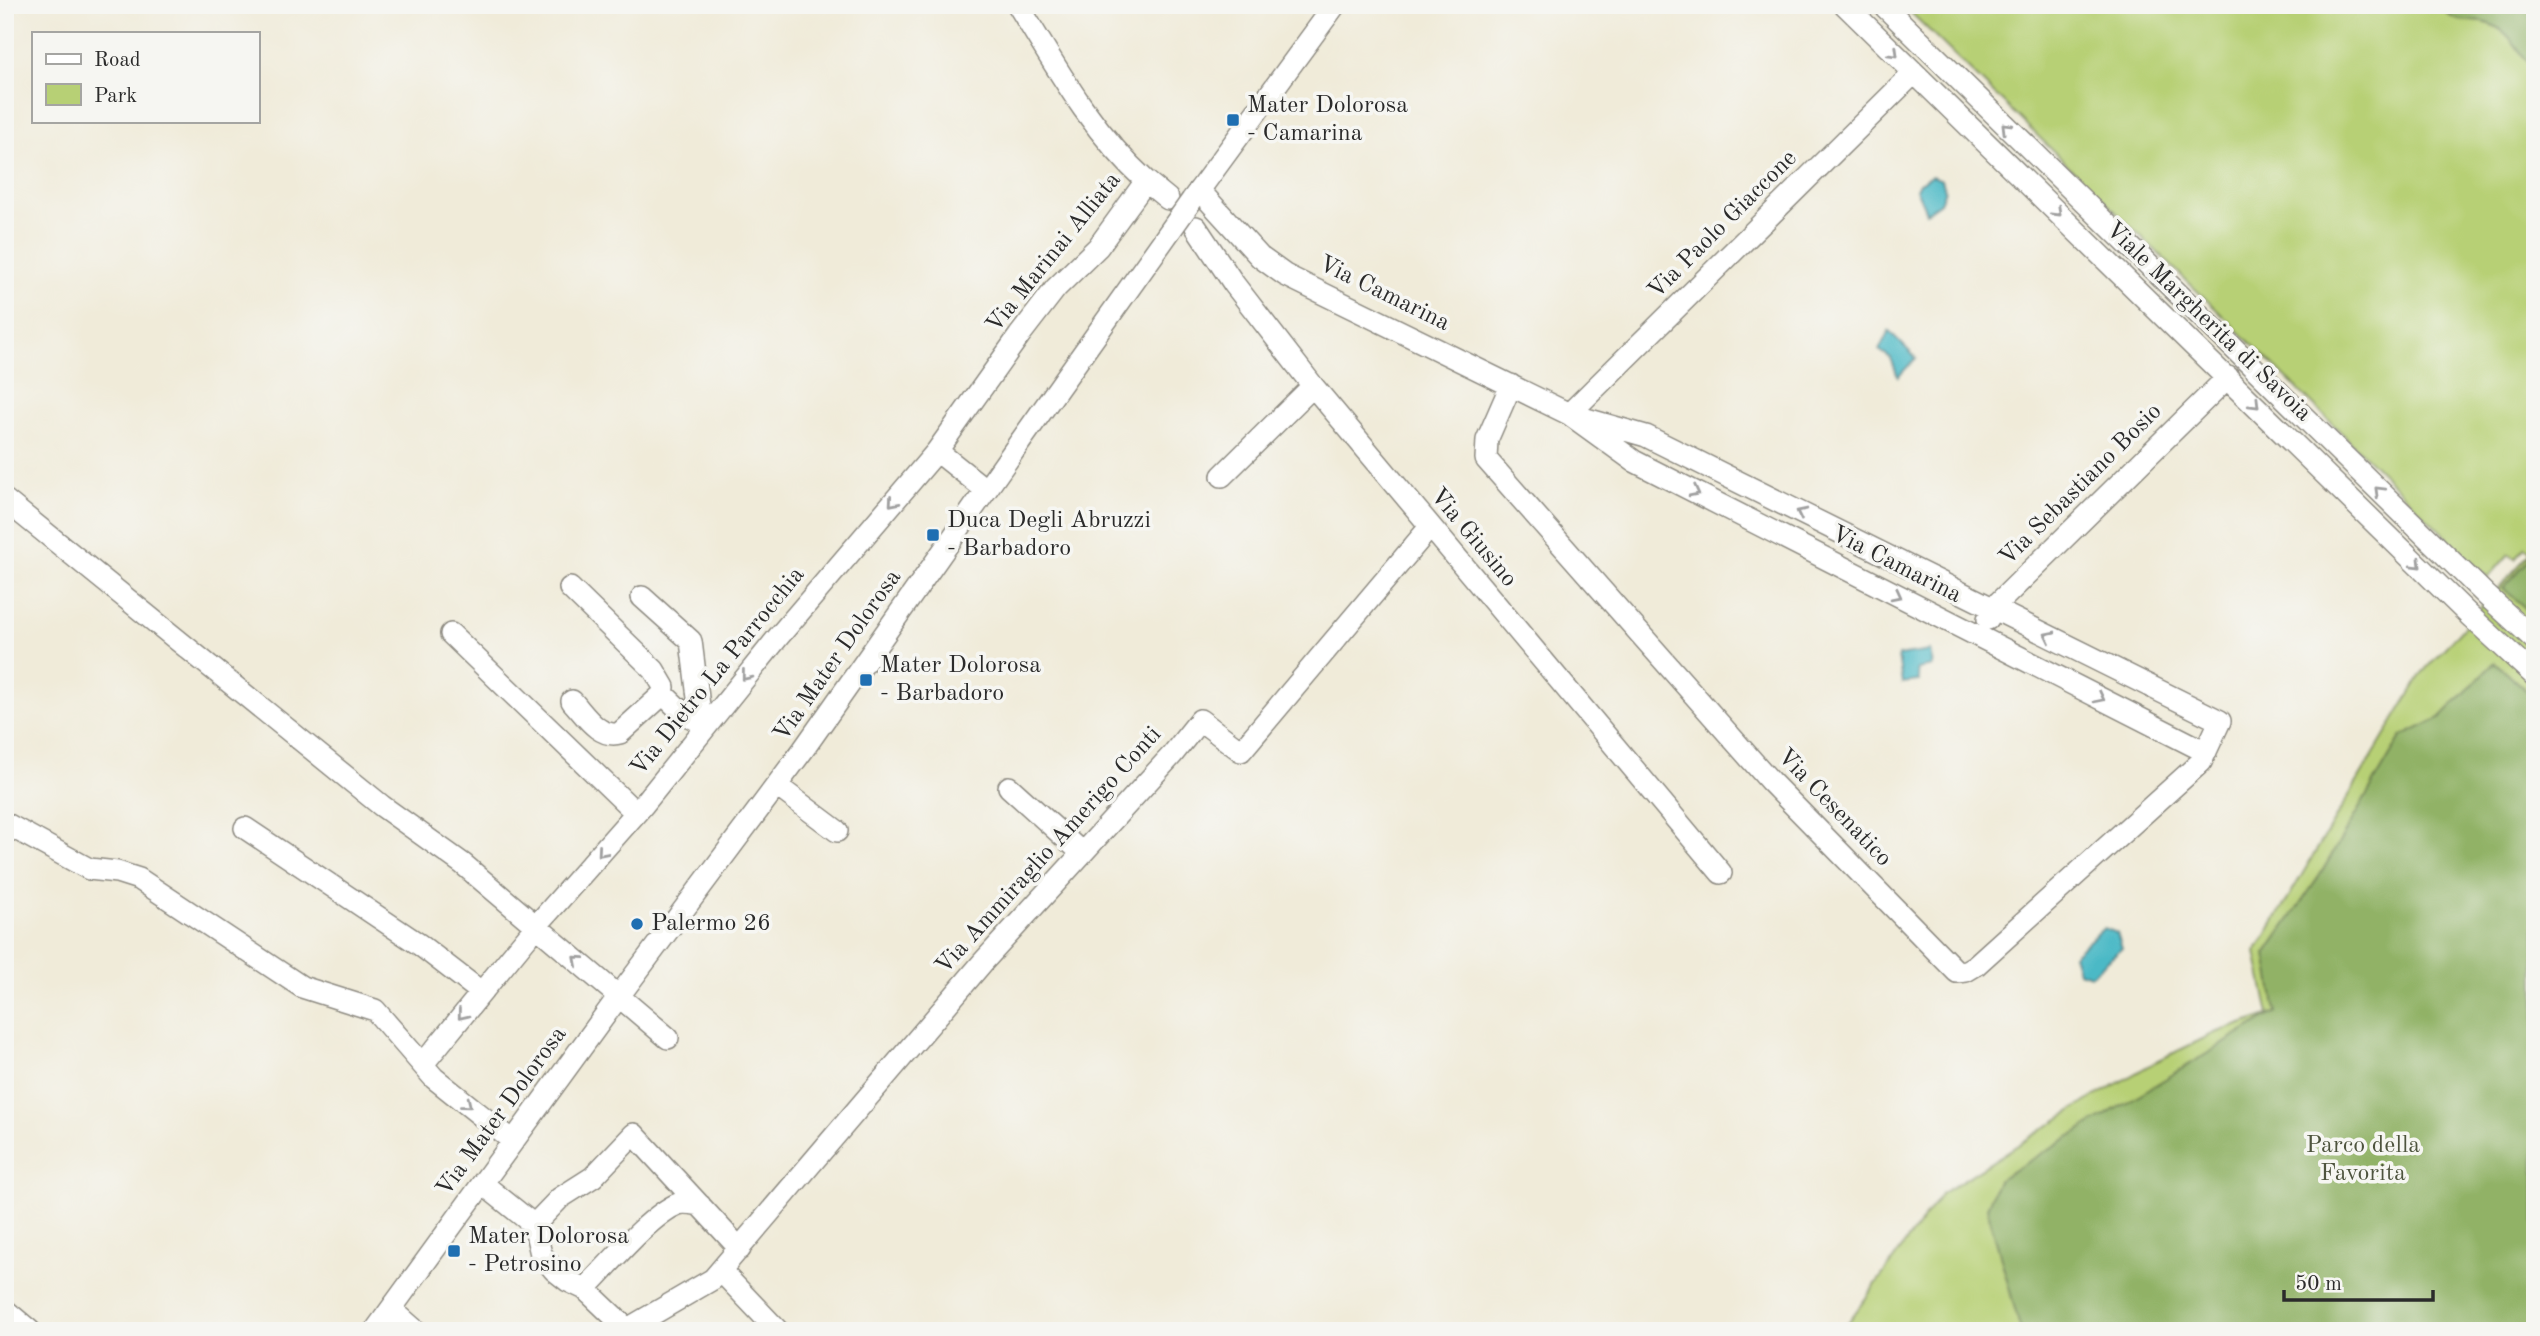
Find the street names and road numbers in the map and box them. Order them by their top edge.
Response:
street label: Via Paolo Giaccone [1644,146,1802,304]
street label: Via Marinai Alliata [982,168,1126,338]
street label: Viale Margherita di Savoia [2100,218,2316,426]
street label: Via Camarina [1315,252,1453,336]
street label: Via Sebastiano Bosio [1995,399,2167,571]
street label: Via Giusino [1425,484,1521,592]
street label: Via Camarina [1827,522,1965,608]
street label: Via Dietro La Parrocchia [626,563,810,781]
street label: Via Mater Dolorosa [770,566,906,746]
street label: Via Ammiraglio Amerigo Conti [932,723,1166,979]
street label: Via Cesenatico [1772,745,1896,871]
street label: Via Mater Dolorosa [432,1023,572,1201]

